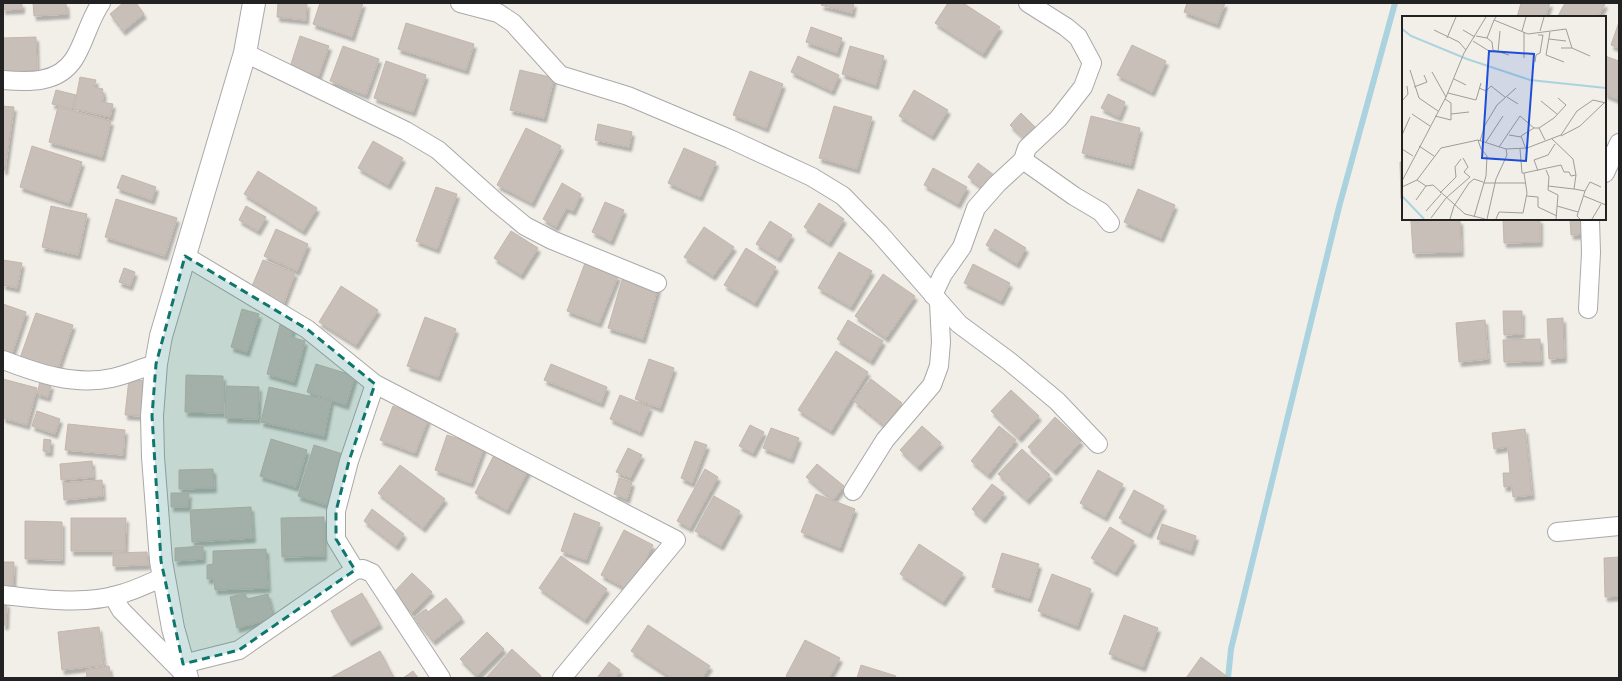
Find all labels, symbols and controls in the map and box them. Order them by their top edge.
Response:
inset map [1402,16,1606,220]

